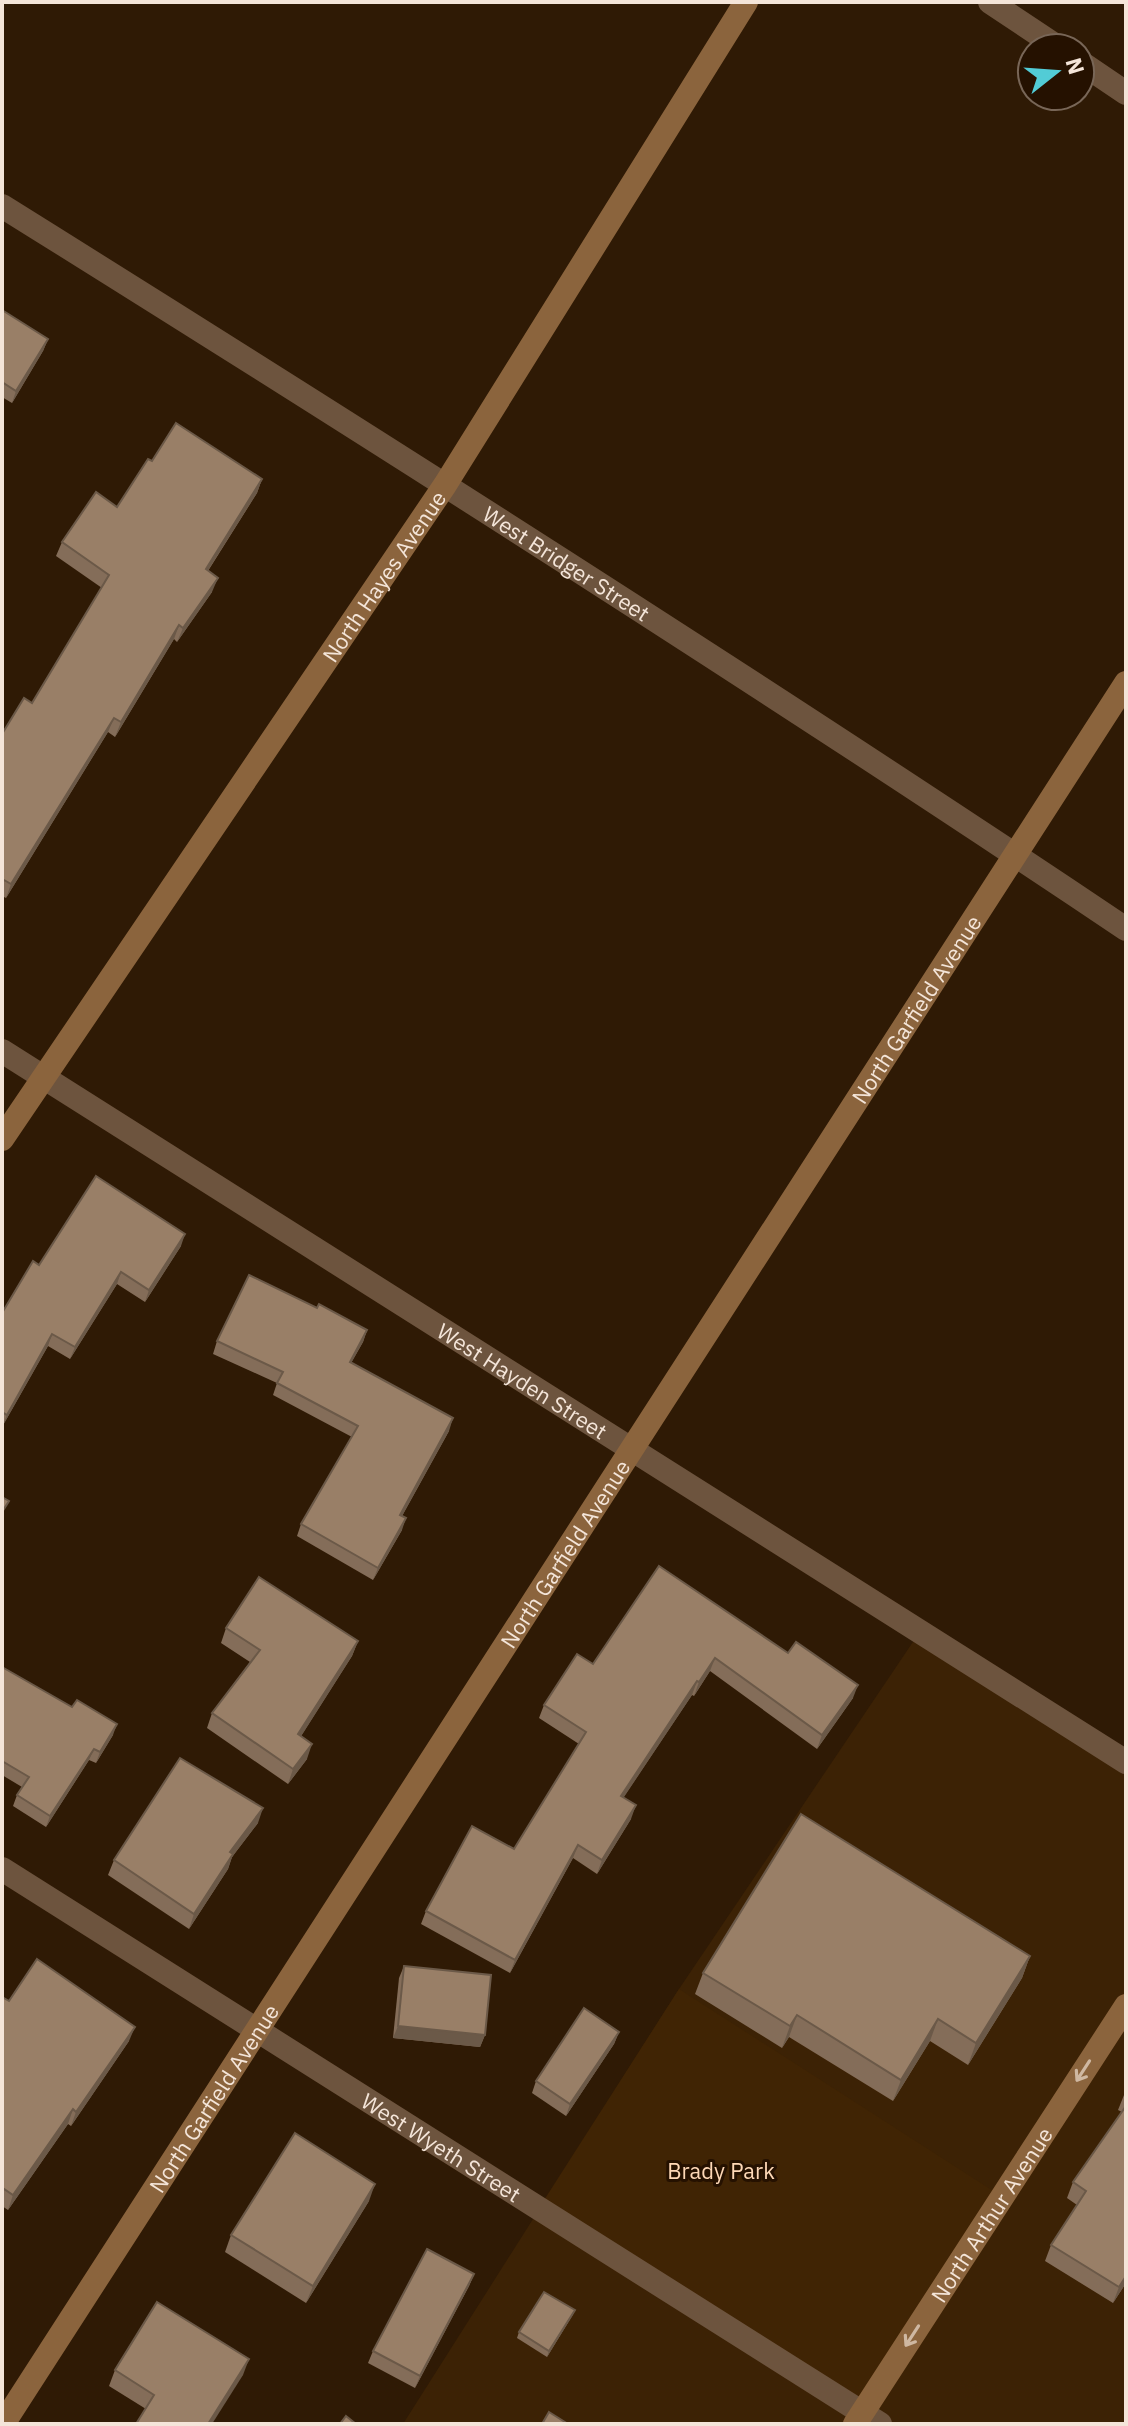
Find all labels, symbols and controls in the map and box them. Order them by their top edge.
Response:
north arrow [1016,32,1096,112]
text: N [1059,54,1092,78]
street label: North Hayes Avenue [315,485,452,667]
street label: West Bridger Street [478,499,656,627]
street label: North Garfield Avenue [844,909,987,1109]
street label: West Hayden Street [432,1316,613,1445]
street label: North Garfield Avenue [493,1454,636,1653]
street label: North Garfield Avenue [142,1998,285,2198]
one-way arrow [1075,2059,1092,2081]
street label: West Wyeth Street [356,2086,527,2208]
street label: North Arthur Avenue [924,2121,1058,2307]
park label: Brady Park [667,2156,775,2185]
one-way arrow [903,2324,919,2347]

